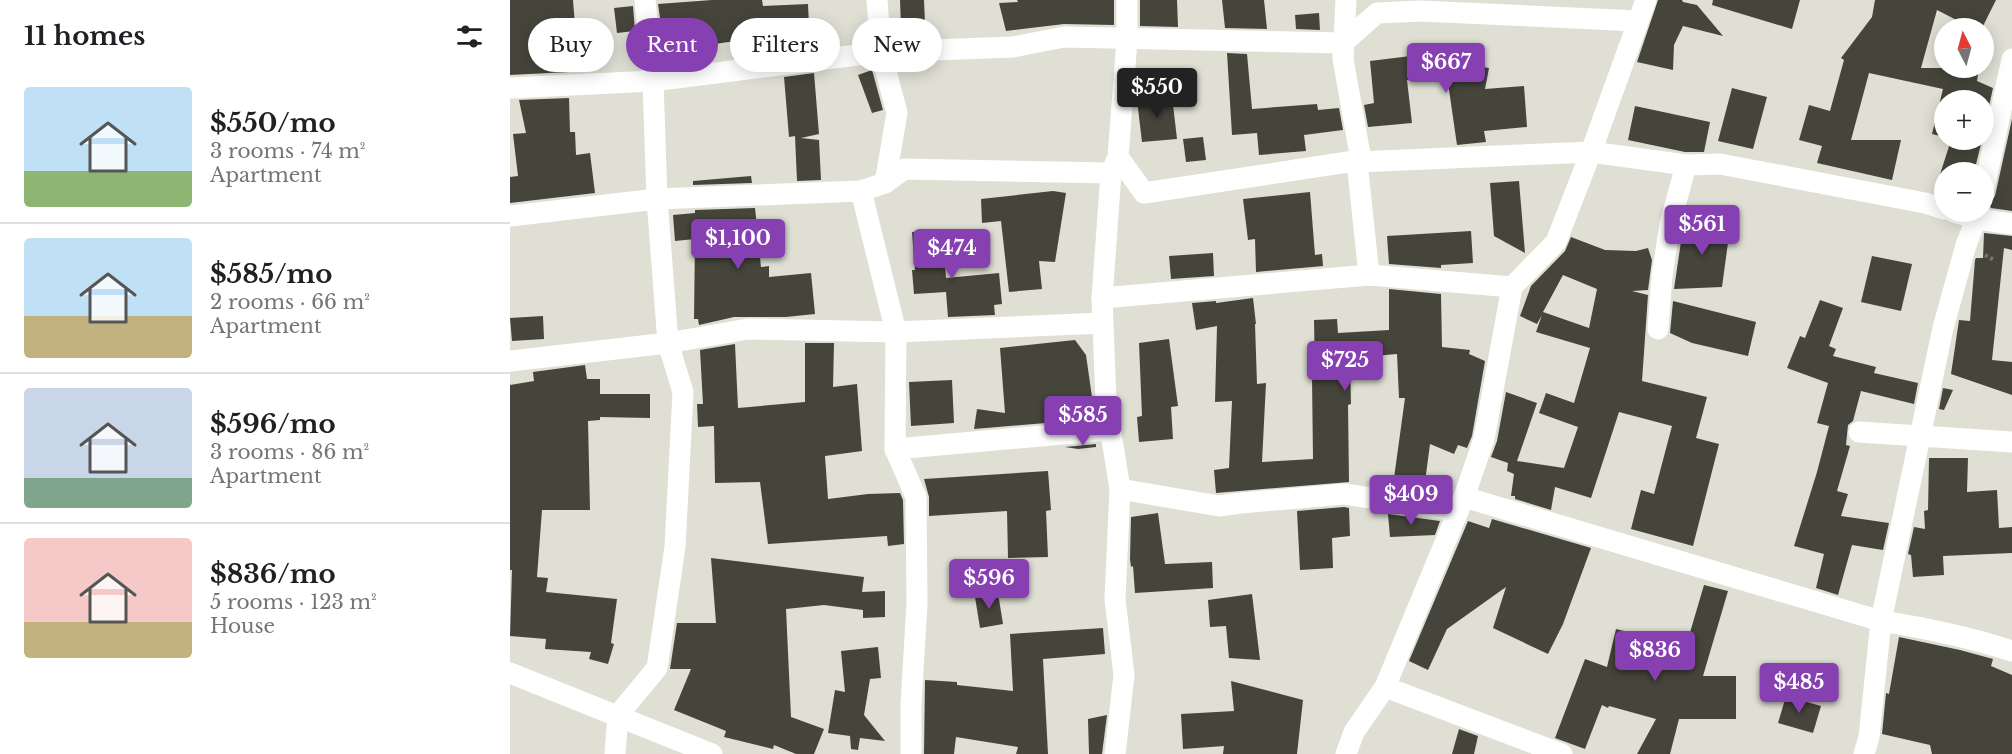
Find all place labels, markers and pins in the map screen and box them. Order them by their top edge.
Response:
pin: $667 [1410,43,1482,94]
pin: $550 [1121,68,1193,119]
pin: $561 [1666,205,1738,256]
pin: $1,100 [689,219,787,270]
pin: $474 [916,229,988,280]
pin: $725 [1309,341,1381,392]
pin: $585 [1047,396,1119,447]
pin: $409 [1375,475,1447,526]
pin: $596 [953,559,1025,610]
pin: $836 [1619,631,1691,682]
pin: $485 [1763,663,1835,714]

